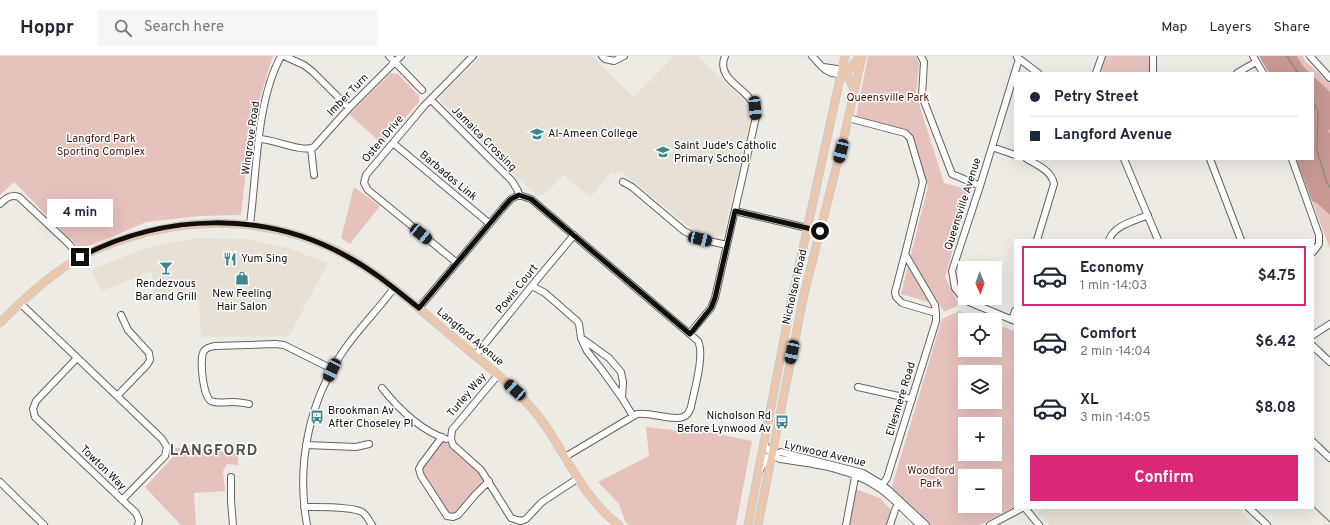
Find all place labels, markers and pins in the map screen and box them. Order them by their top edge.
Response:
school or university icon: Al-Ameen College [529,126,545,142]
place label: Al-Ameen College [548,127,638,141]
place label: Saint Jude's Catholic Primary School [674,139,777,166]
school or university icon: Saint Jude's Catholic Primary School [655,144,671,160]
restaurant icon: Yum Sing [222,251,238,267]
place label: Yum Sing [241,252,287,266]
bar icon: Rendezvous Bar and Grill [158,260,174,276]
shop icon: New Feeling Hair Salon [234,270,250,286]
place label: Rendezvous Bar and Grill [135,277,197,304]
place label: New Feeling Hair Salon [212,287,272,314]
place label: Brookman Av After Choseley Pl [328,404,413,431]
bus stop icon: Brookman Av After Choseley Pl [309,409,325,425]
place label: Nicholson Rd Before Lynwood Av [677,409,771,436]
bus stop icon: Nicholson Rd Before Lynwood Av [774,414,790,430]

